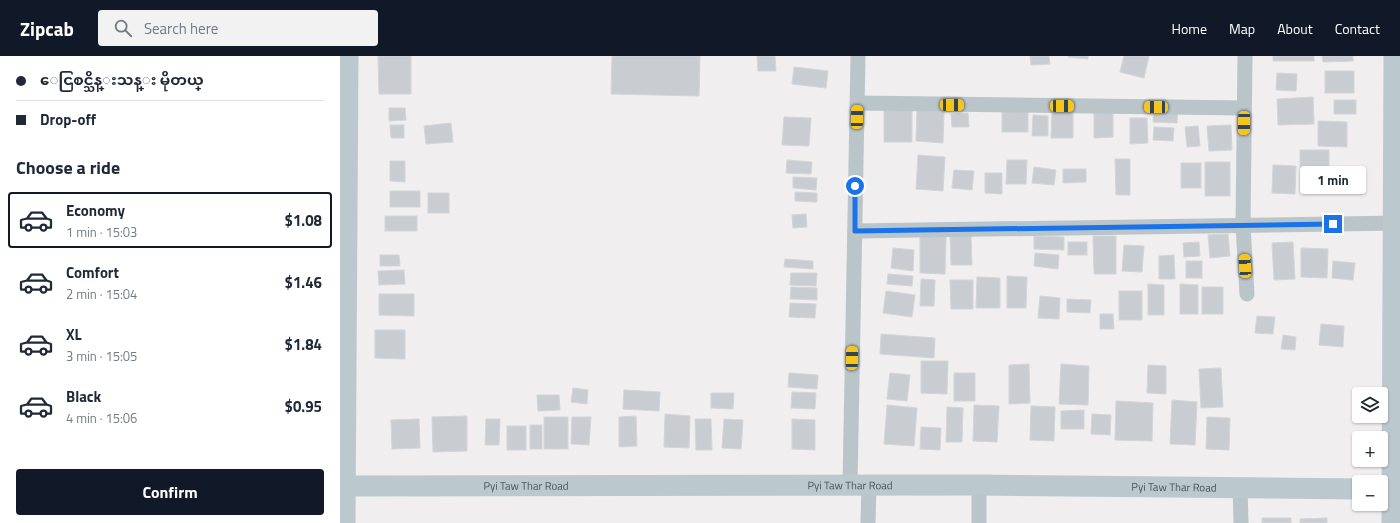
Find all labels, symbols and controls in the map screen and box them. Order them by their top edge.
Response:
search box [98,10,378,46]
text: Zipcab [20,14,74,43]
icon: search [112,17,134,39]
text: Search here [144,17,218,40]
text: Home [1172,18,1207,39]
text: Map [1229,18,1255,39]
text: About [1277,18,1313,39]
text: Contact [1335,18,1380,39]
text: ေငြစင္သိန္းသန္း မိုတယ္ [40,68,204,91]
car [940,99,964,111]
car [1050,100,1074,112]
car [1144,101,1168,113]
car [851,105,863,129]
text: Drop-off [40,108,96,131]
car [1238,111,1250,135]
text: Choose a ride [16,154,120,181]
callout: 1 min [1300,166,1366,194]
text: 1 min [1317,170,1349,190]
route start [846,177,864,195]
text: Economy [66,199,125,222]
icon: car [18,202,54,238]
text: $1.08 [285,209,322,232]
route end [1324,215,1342,233]
text: 1 min · 15:03 [66,222,137,242]
car [1238,254,1252,278]
text: Comfort [66,261,119,284]
icon: car [18,264,54,300]
text: $1.46 [285,271,322,294]
text: 2 min · 15:04 [66,284,137,304]
text: XL [66,323,82,346]
icon: car [18,326,54,362]
text: $1.84 [285,333,322,356]
text: 3 min · 15:05 [66,346,137,366]
car [846,346,858,370]
text: Black [66,385,101,408]
map controls [1352,387,1388,511]
button: layers [1352,387,1388,423]
icon: car [18,388,54,424]
text: $0.95 [285,395,322,418]
text: 4 min · 15:06 [66,408,137,428]
button: + [1352,431,1388,467]
button: Confirm [16,469,324,515]
button: − [1352,475,1388,511]
street label: Pyi Taw Thar Road [807,477,893,493]
street label: Pyi Taw Thar Road [483,478,569,494]
street label: Pyi Taw Thar Road [1131,479,1217,496]

